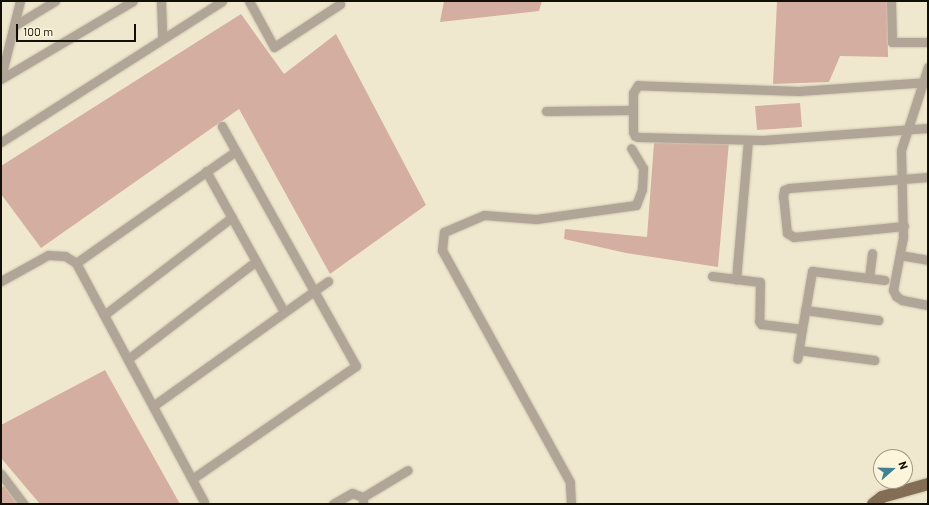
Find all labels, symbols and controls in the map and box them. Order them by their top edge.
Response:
scale bar [18,16,138,42]
text: 100 m [23,24,53,38]
north arrow [873,449,913,489]
text: N [896,459,911,471]

